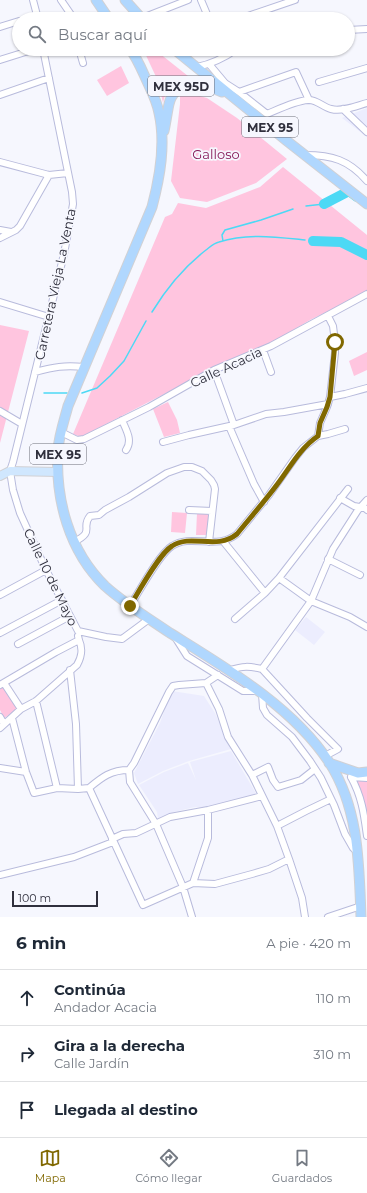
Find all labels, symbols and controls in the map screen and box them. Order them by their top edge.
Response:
search box [12,12,355,56]
icon: search [26,23,48,45]
text: Buscar aquí [58,25,147,44]
road number: MEX 95D [148,76,214,96]
road number: MEX 95 [242,117,298,137]
park label: Galloso [192,146,240,162]
street label: Carretera Vieja La Venta [31,207,79,361]
route start [326,333,344,351]
street label: Calle Acacia [187,343,265,391]
road number: MEX 95 [30,444,86,464]
street label: Calle 10 de Mayo [20,526,82,628]
route end [121,597,139,615]
scale bar [12,889,98,908]
text: 100 m [18,891,51,905]
text: 6 min [16,933,66,953]
text: A pie · 420 m [266,935,351,951]
text: Continúa [54,980,126,999]
icon: ahead [16,987,38,1009]
text: 110 m [316,990,351,1006]
text: Andador Acacia [54,999,157,1015]
text: Gira a la derecha [54,1036,185,1055]
icon: right [16,1043,38,1065]
text: 310 m [313,1046,351,1062]
text: Calle Jardín [54,1055,129,1071]
icon: arrive [16,1099,38,1121]
text: Llegada al destino [54,1100,198,1119]
tab: Mapa [35,1147,66,1185]
tab: Cómo llegar [135,1147,202,1185]
tab: Guardados [272,1147,332,1185]

